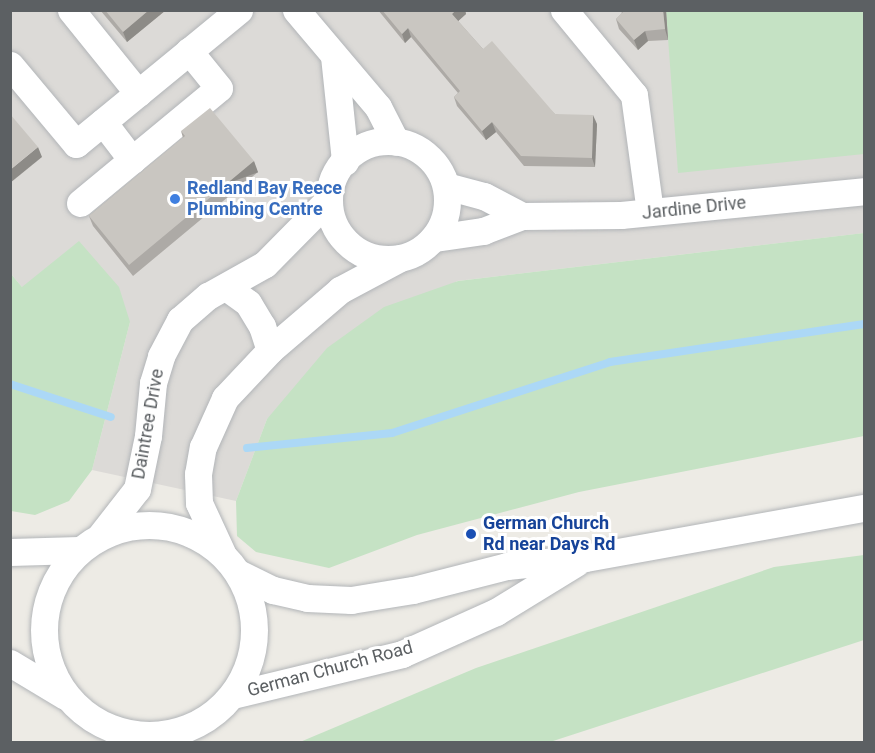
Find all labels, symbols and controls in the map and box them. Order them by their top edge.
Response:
place label: Redland Bay Reece Plumbing Centre [187,178,342,220]
marker: Redland Bay Reece Plumbing Centre [168,192,182,206]
street label: Jardine Drive [641,192,747,224]
street label: Daintree Drive [128,367,168,481]
place label: German Church Rd near Days Rd [483,513,615,556]
marker: German Church Rd near Days Rd [464,527,478,541]
street label: German Church Road [245,637,415,701]

